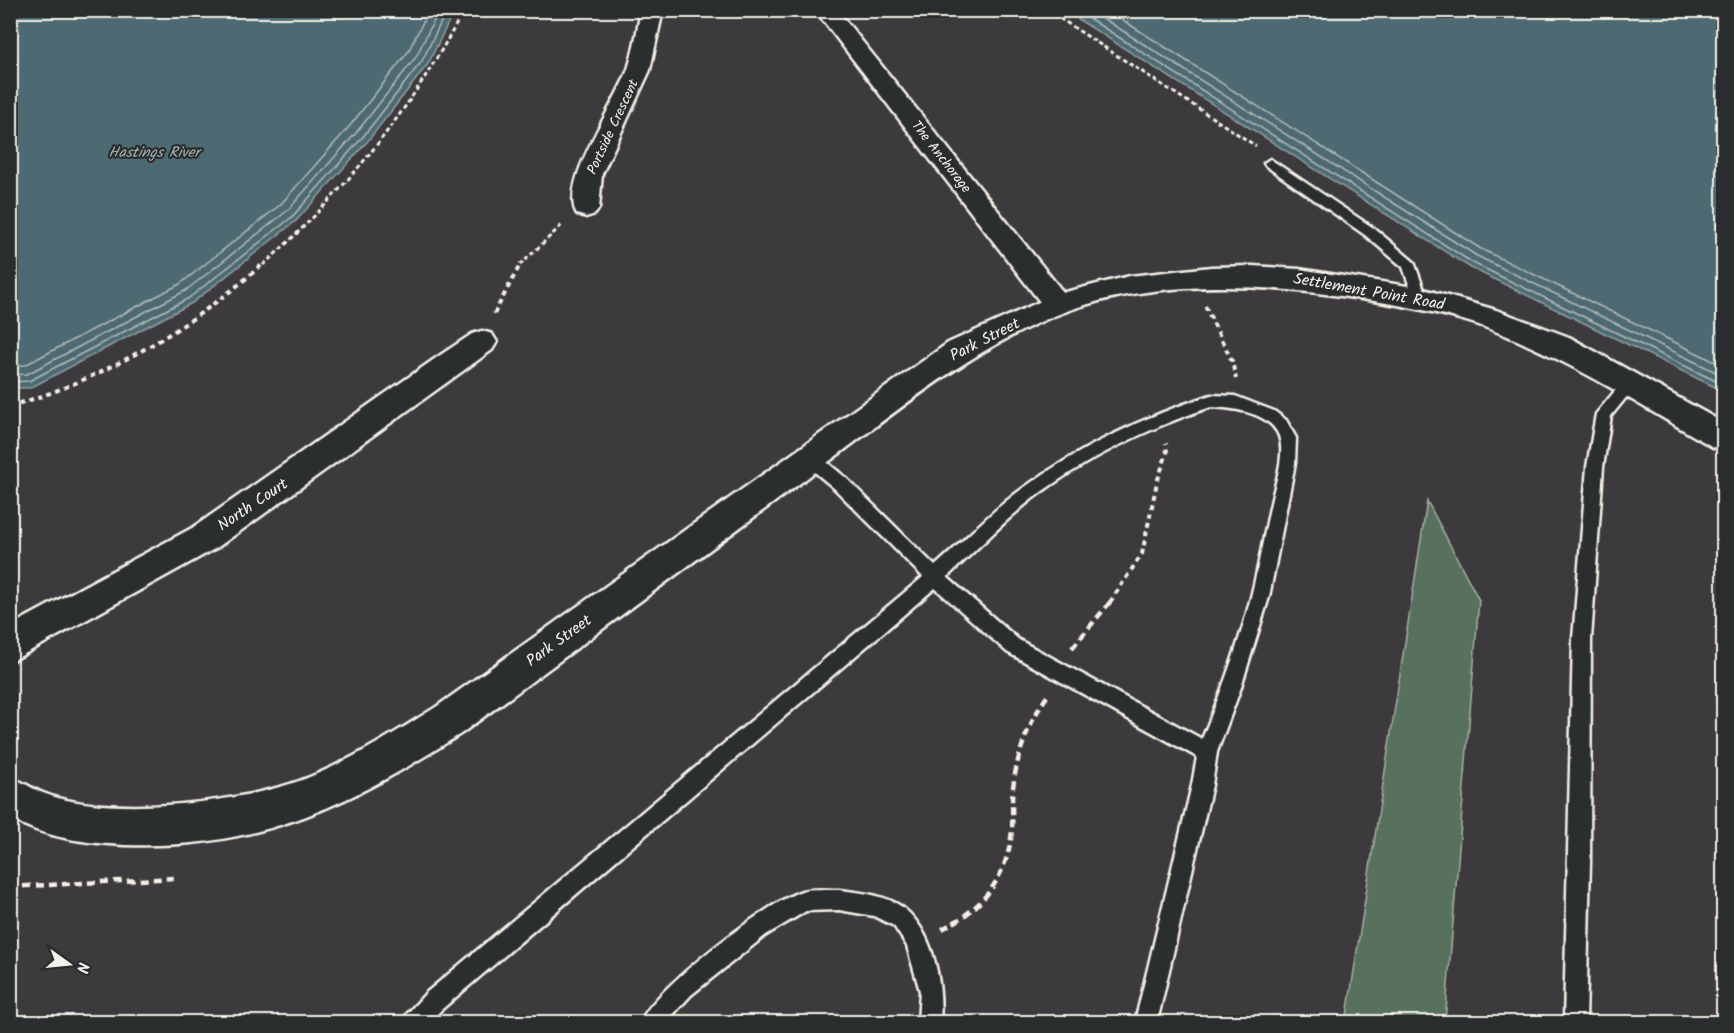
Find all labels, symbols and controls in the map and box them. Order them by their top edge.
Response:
street label: Portside Crescent [581,75,645,178]
street label: The Anchorage [906,116,977,199]
water label: Hastings River [109,141,202,165]
street label: Settlement Point Road [1291,266,1448,318]
street label: Park Street [945,311,1025,368]
street label: North Court [213,472,294,538]
street label: Park Street [521,608,598,673]
north arrow [39,934,99,994]
text: N [69,959,95,976]

